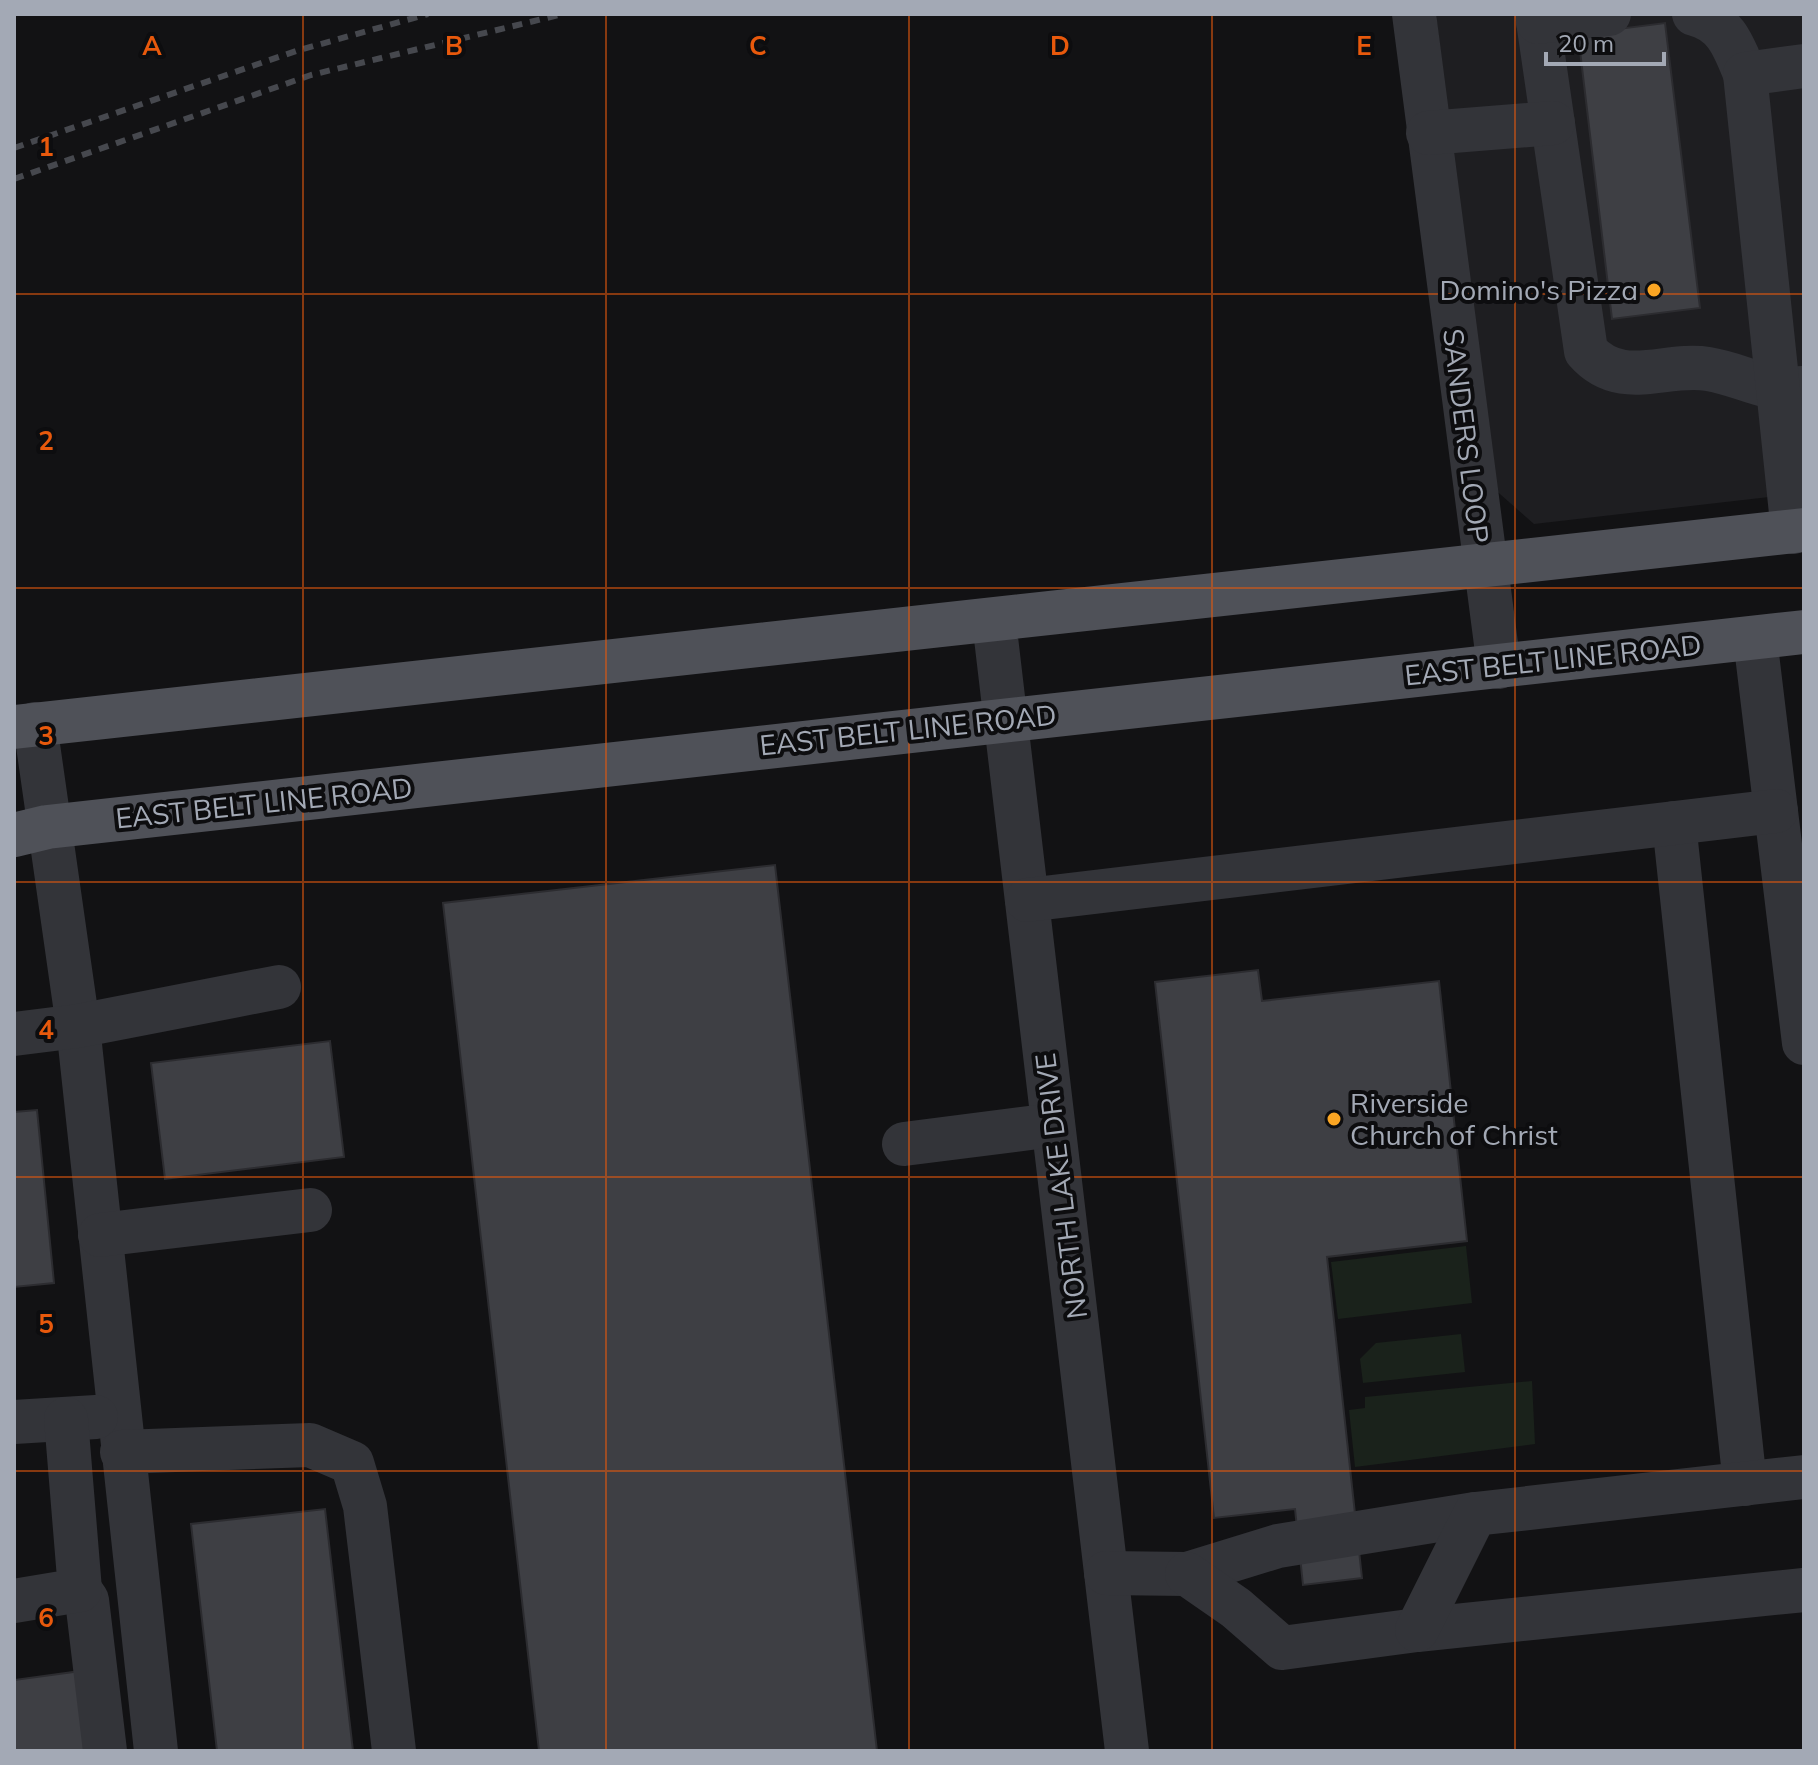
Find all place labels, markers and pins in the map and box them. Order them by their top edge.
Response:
place label: Domino's Pizza [1439,272,1638,307]
marker: Domino's Pizza [1645,281,1663,299]
place label: Riverside Church of Christ [1350,1085,1558,1152]
marker: Riverside Church of Christ [1325,1110,1343,1128]

